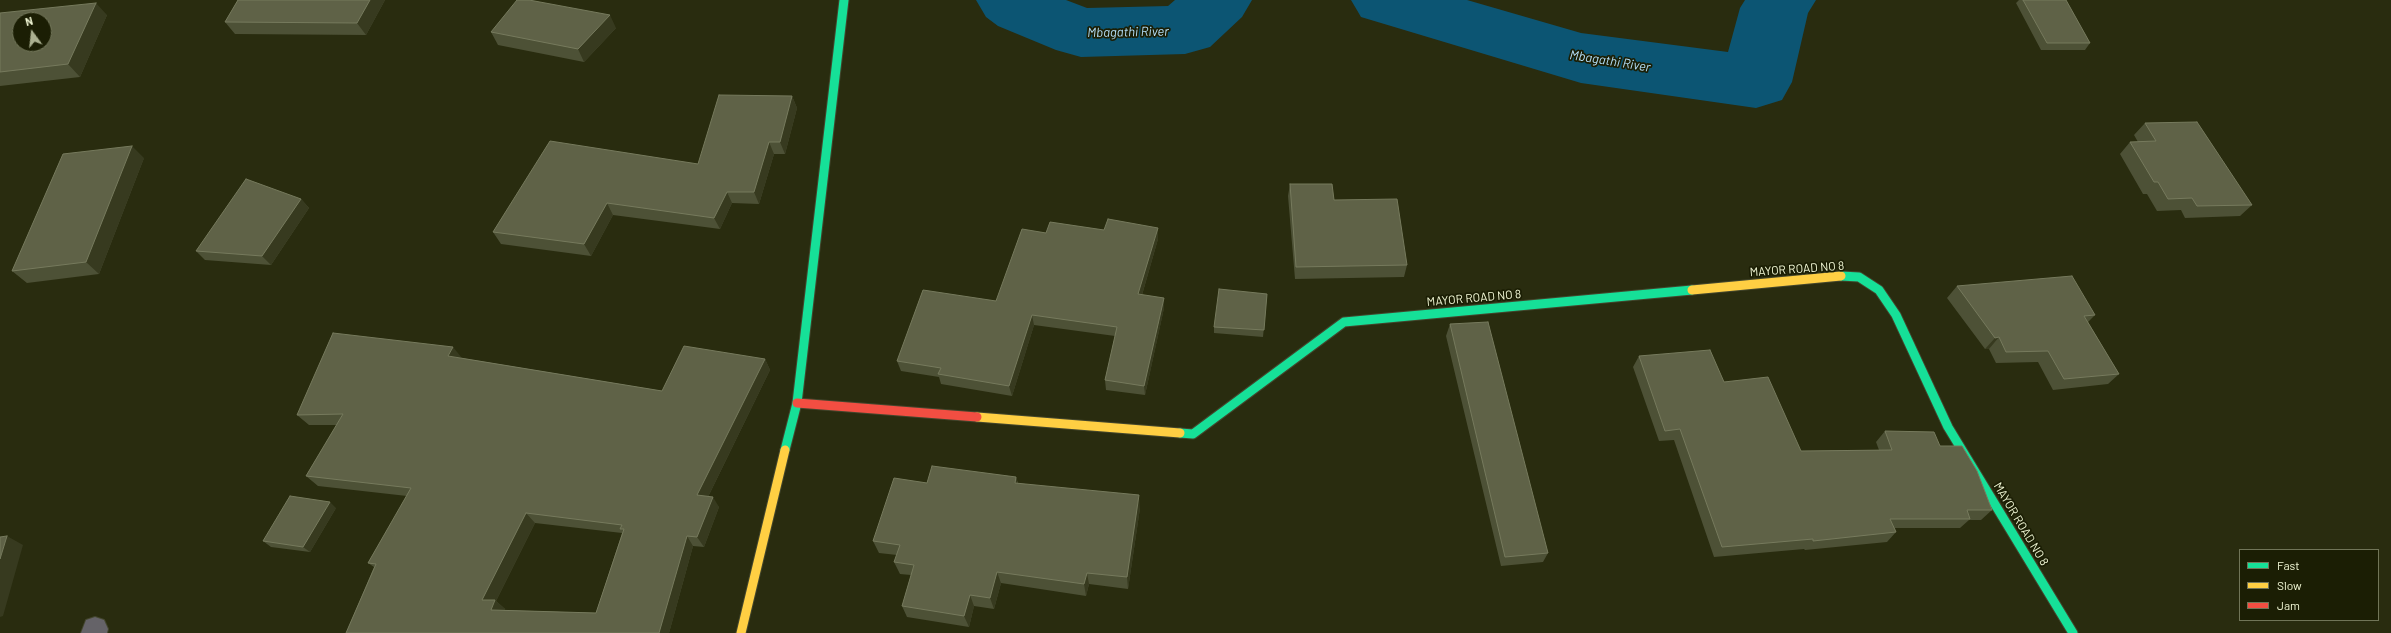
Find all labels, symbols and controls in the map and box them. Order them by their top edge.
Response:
north arrow [12,12,52,52]
text: N [24,14,34,28]
water label: Mbagathi River [1087,23,1169,41]
water label: Mbagathi River [1569,47,1651,75]
street label: MAYOR ROAD NO 8 [1749,259,1845,279]
street label: MAYOR ROAD NO 8 [1426,287,1522,309]
street label: MAYOR ROAD NO 8 [1990,480,2052,568]
legend [2239,549,2379,621]
text: Fast [2277,558,2300,572]
text: Slow [2277,578,2302,592]
text: Jam [2277,598,2300,612]

